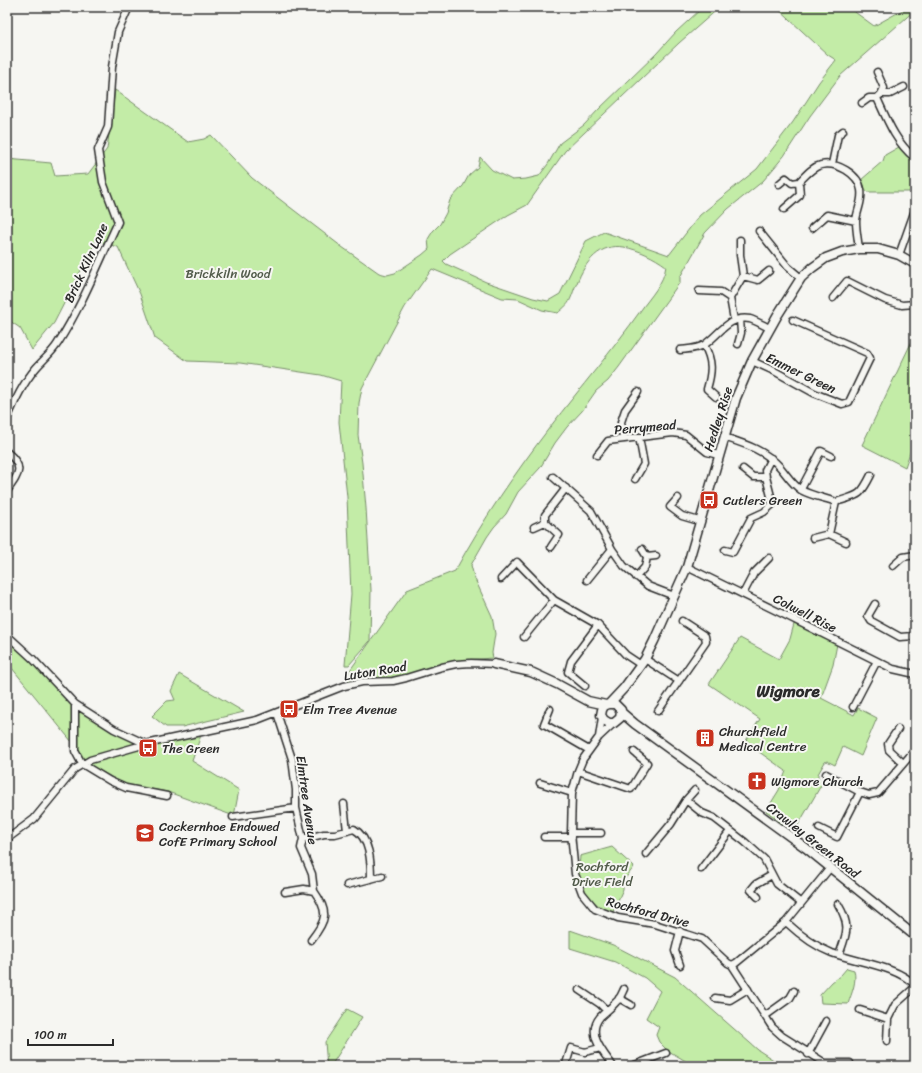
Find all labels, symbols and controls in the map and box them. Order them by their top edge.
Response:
street label: Brick Kiln Lane [57,219,115,307]
park label: Brickkiln Wood [185,262,272,285]
street label: Emmer Green [762,346,840,400]
street label: Hedley Rise [697,383,739,455]
street label: Perrymead [613,413,678,441]
bus stop icon: Cutlers Green [698,489,720,511]
place label: Cutlers Green [723,489,802,512]
street label: Colwell Rise [769,587,841,639]
street label: Luton Road [342,655,409,687]
district label: Wigmore [756,676,820,706]
bus stop icon: Elm Tree Avenue [278,698,300,720]
place label: Elm Tree Avenue [303,698,398,721]
place label: Churchfield Medical Centre [719,720,807,758]
building icon: Churchfield Medical Centre [694,727,716,749]
bus stop icon: The Green [137,737,159,759]
place label: The Green [162,737,220,760]
street label: Elmtree Avenue [289,754,325,846]
church icon: Wigmore Church [746,770,768,792]
place label: Wigmore Church [771,770,863,793]
street label: Crawley Green Road [761,796,866,885]
place label: Cockernhoe Endowed CofE Primary School [159,815,280,853]
school or university icon: Cockernhoe Endowed CofE Primary School [134,822,156,844]
park label: Rochford Drive Field [572,855,633,893]
street label: Rochford Drive [604,890,692,934]
scale bar [28,1021,113,1047]
text: 100 m [34,1024,67,1046]

